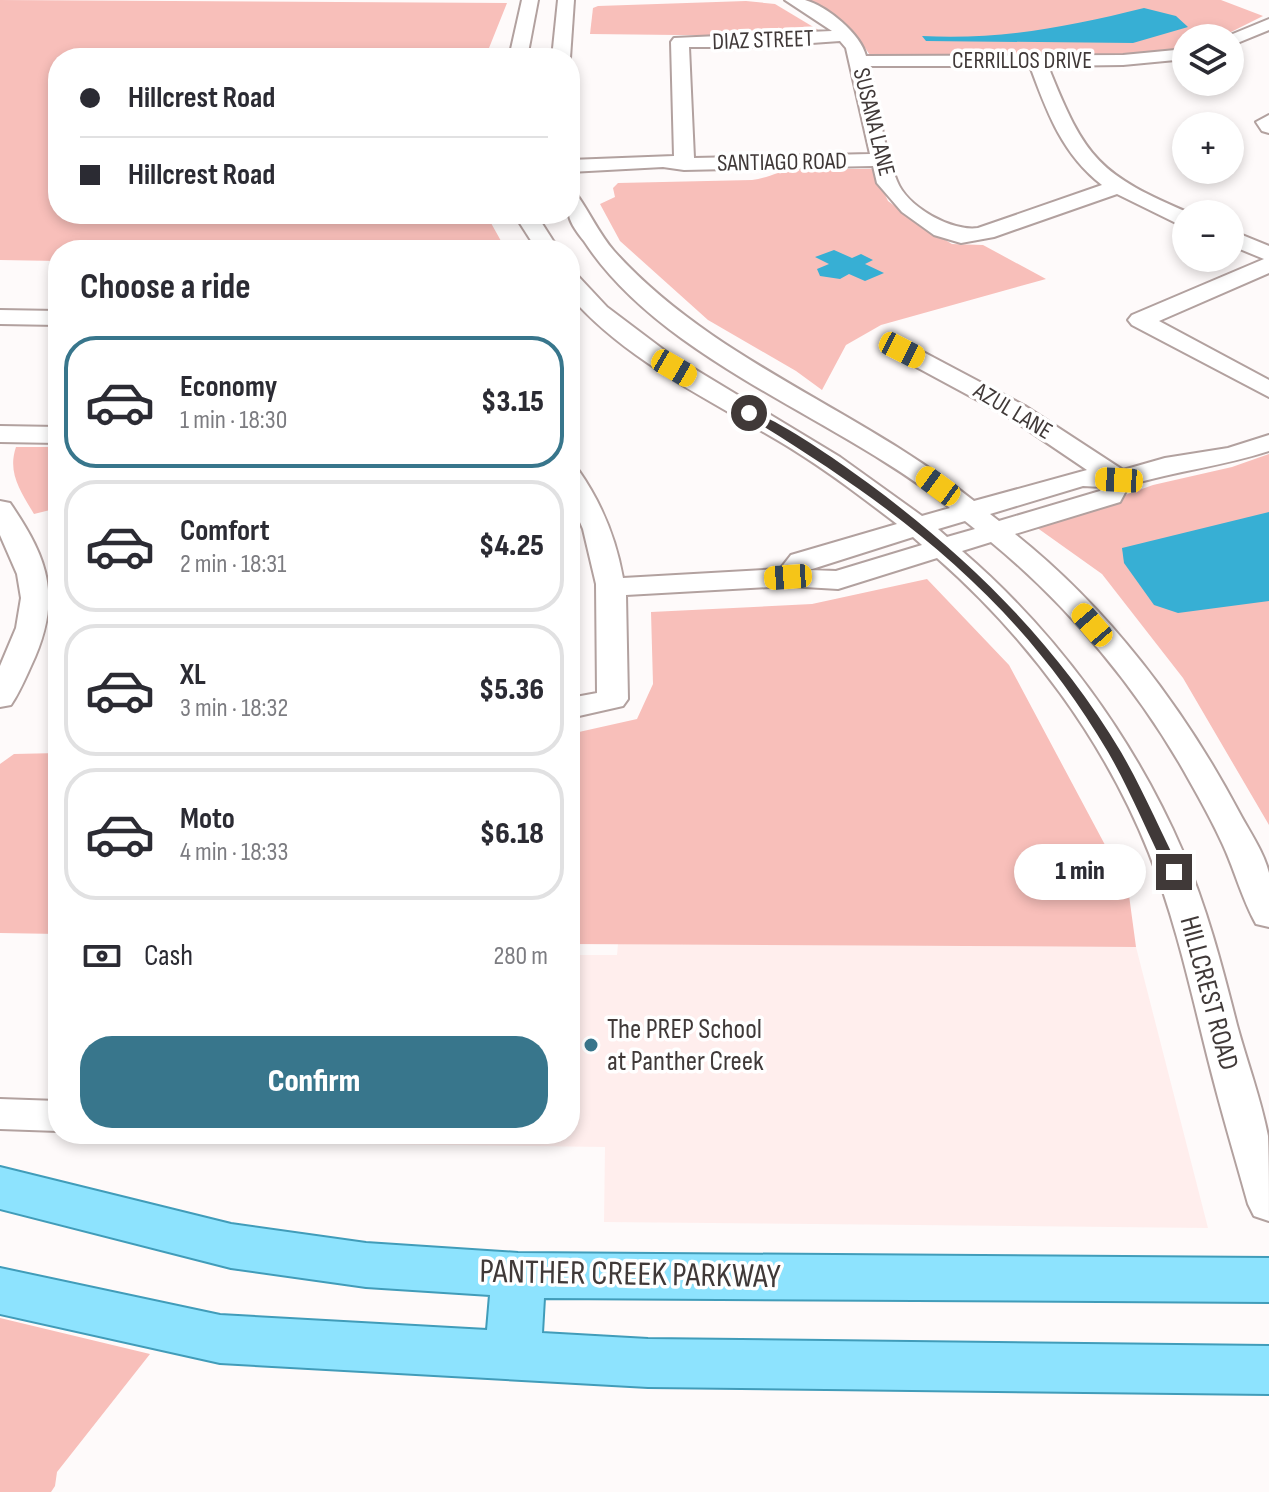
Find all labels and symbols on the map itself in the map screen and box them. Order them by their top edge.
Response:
street label: DIAZ STREET [712,24,814,56]
street label: CERRILLOS DRIVE [952,46,1092,75]
street label: SUSANA LANE [847,65,901,179]
street label: SANTIAGO ROAD [717,146,847,178]
car [875,328,929,372]
car [647,346,701,390]
street label: AZUL LANE [968,376,1058,446]
route start [731,395,767,431]
car [912,462,964,510]
car [1094,467,1144,493]
car [763,563,813,591]
car [1067,599,1117,651]
callout: 1 min [1014,844,1146,900]
route end [1156,854,1192,890]
street label: HILLCREST ROAD [1173,912,1245,1074]
place label: The PREP School at Panther Creek [607,1013,764,1078]
marker: The PREP School at Panther Creek [582,1036,600,1054]
street label: PANTHER CREEK PARKWAY [479,1251,781,1297]

